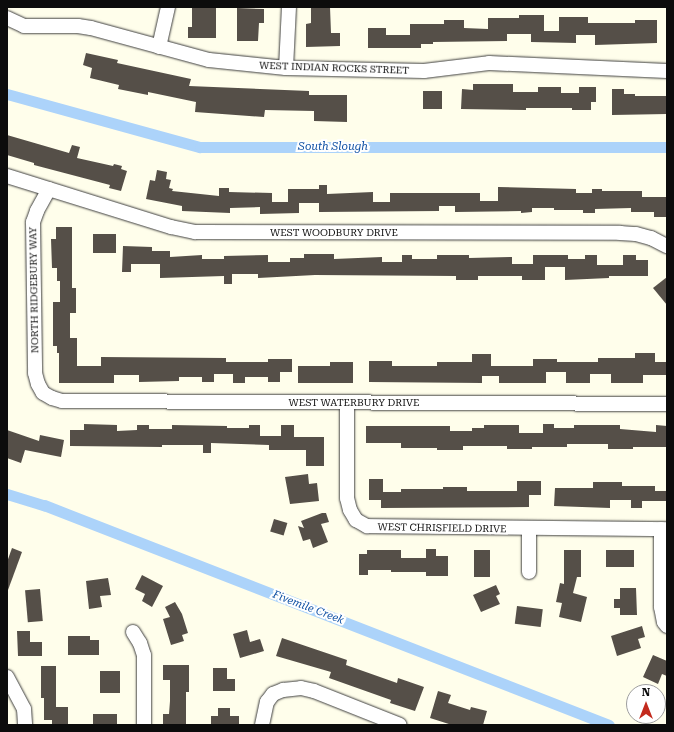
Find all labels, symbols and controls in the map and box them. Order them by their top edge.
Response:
street label: WEST INDIAN ROCKS STREET [259,59,409,77]
water label: South Slough [298,140,368,154]
street label: NORTH RIDGEBURY WAY [27,227,41,353]
street label: WEST WOODBURY DRIVE [270,227,398,239]
street label: WEST WATERBURY DRIVE [289,397,419,409]
street label: WEST CHRISFIELD DRIVE [378,521,506,535]
water label: Fivemile Creek [271,588,345,628]
north arrow [626,684,666,724]
text: N [642,686,650,699]

